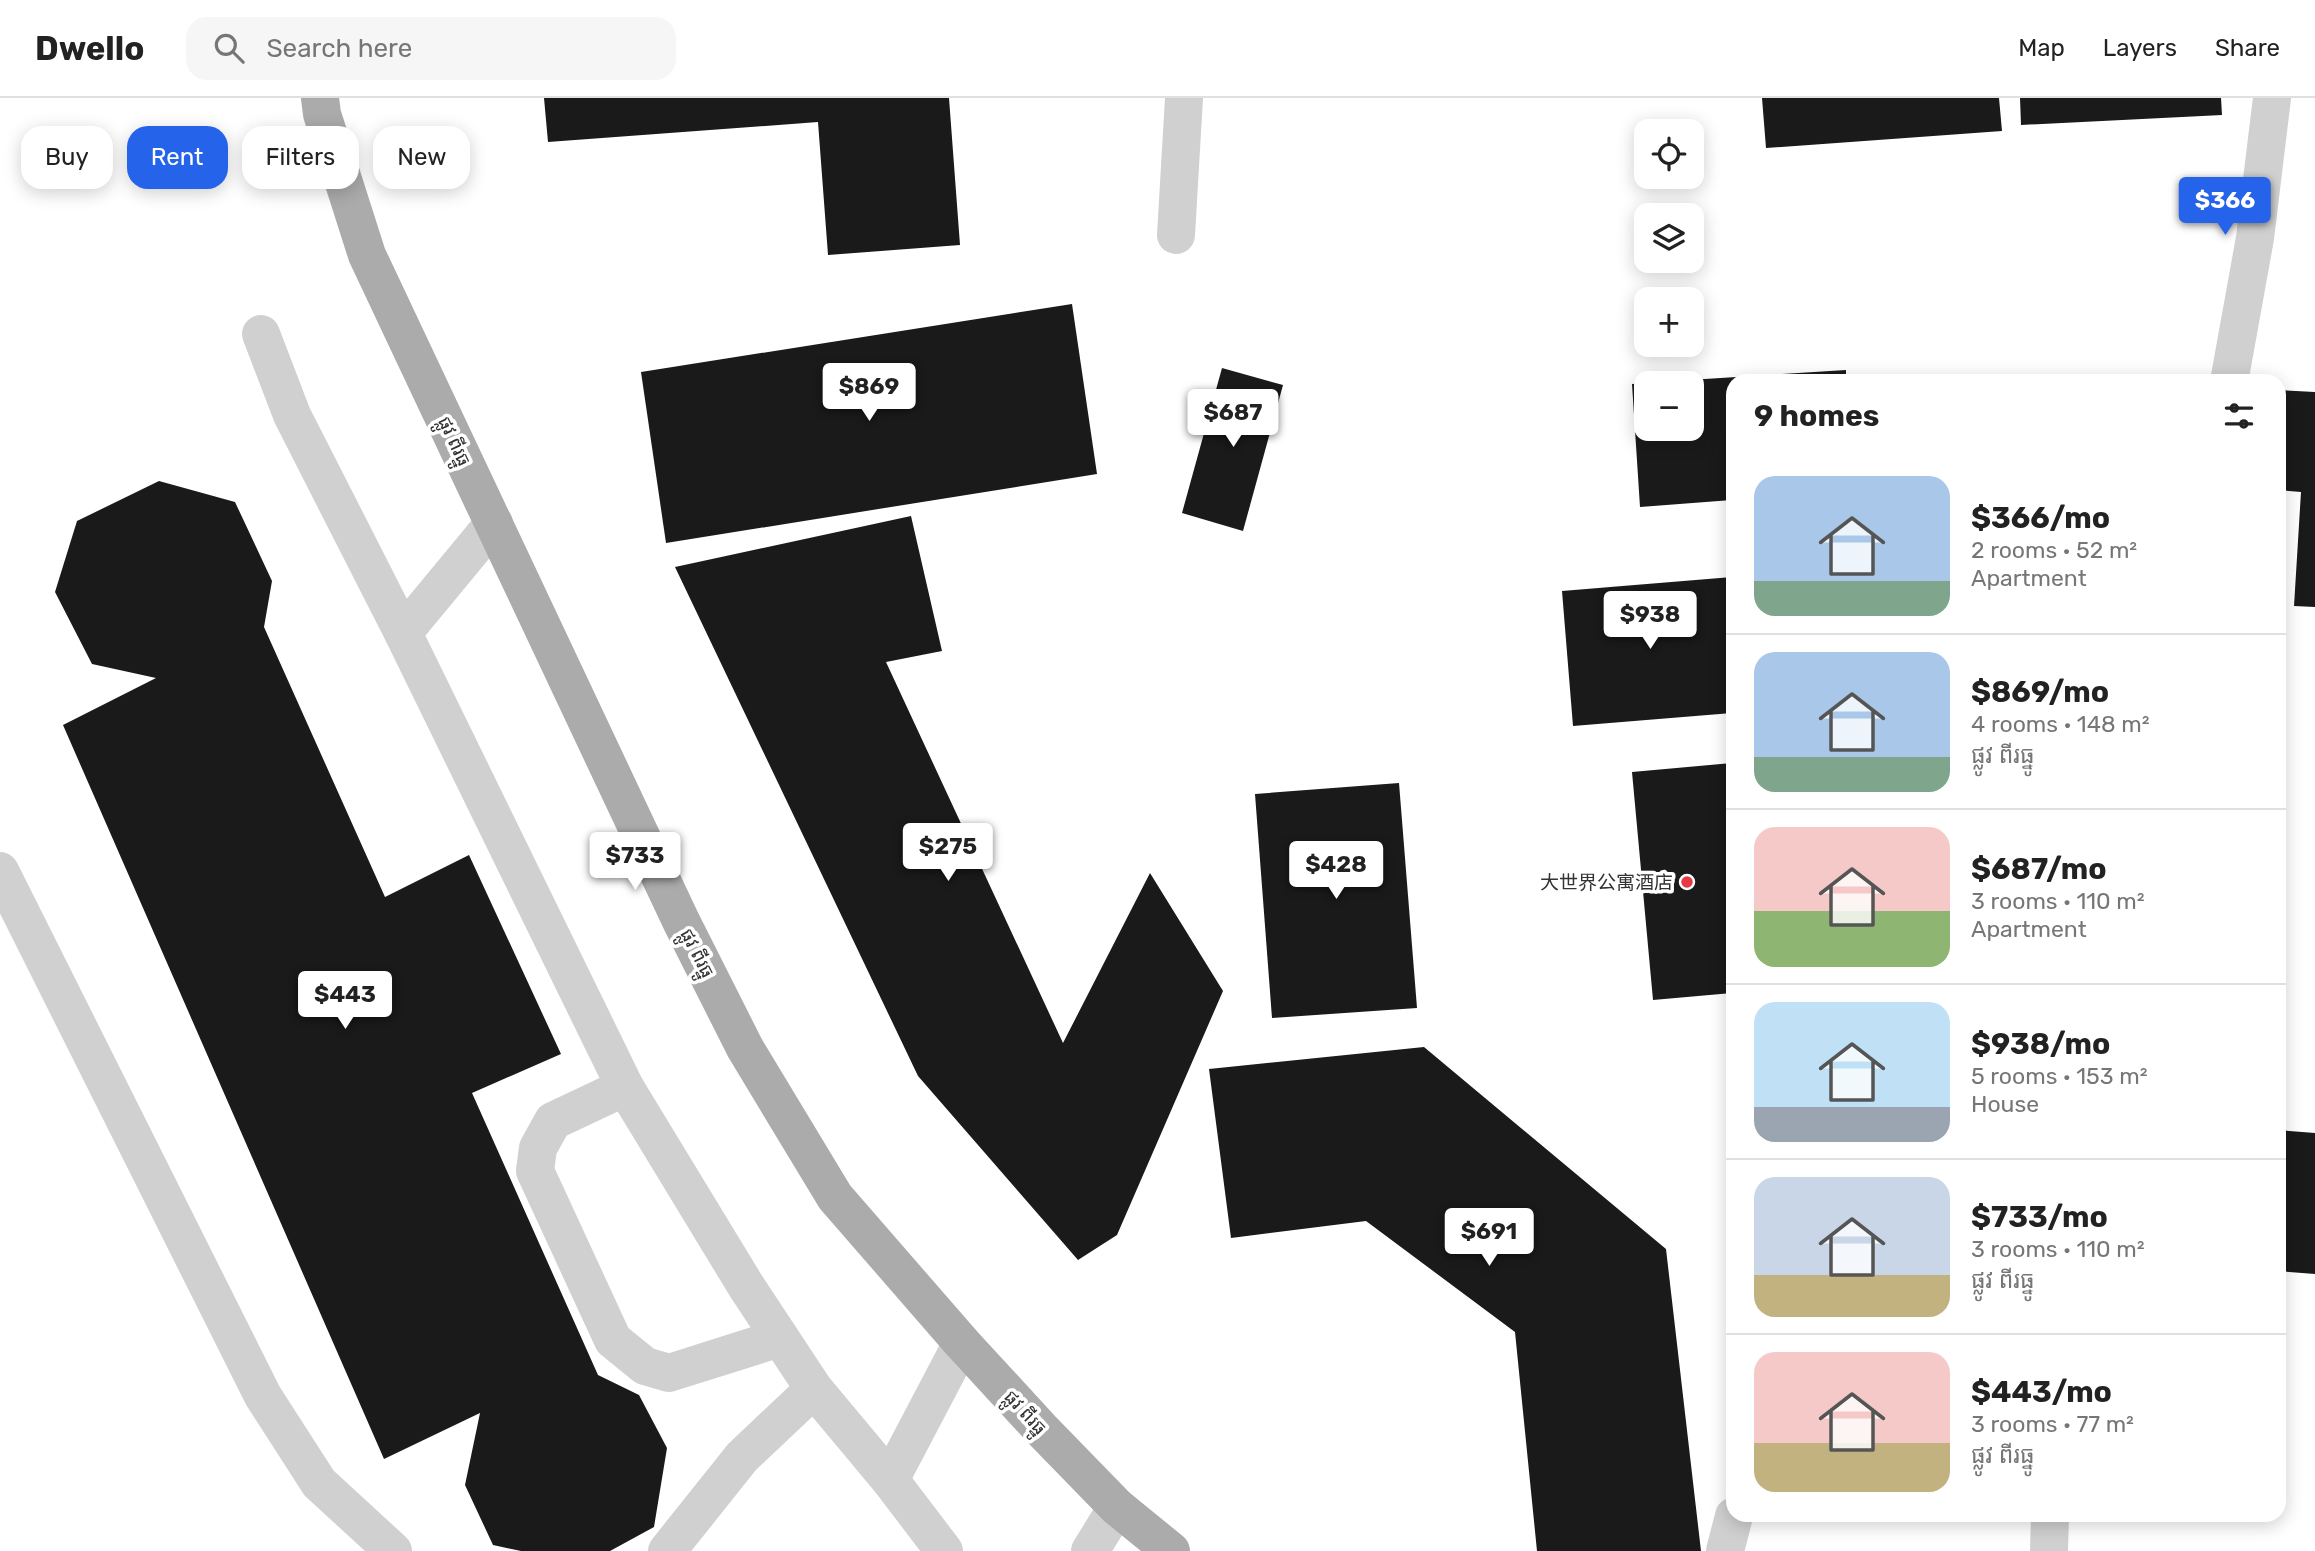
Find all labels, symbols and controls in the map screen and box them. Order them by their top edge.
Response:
search box [186,17,676,80]
text: Dwello [35,29,144,68]
icon: search [210,29,248,67]
text: Search here [266,33,412,64]
text: Map [2018,34,2065,62]
text: Layers [2103,34,2177,62]
text: Share [2215,34,2280,62]
map controls [1634,119,1704,441]
button: locate [1634,119,1704,189]
chip: Buy [21,126,113,189]
chip: Rent [127,126,228,189]
chip: Filters [242,126,359,189]
chip: New [373,126,470,189]
pin: $366 [2184,178,2266,237]
text: $366 [2195,186,2255,214]
button: layers [1634,203,1704,273]
button: + [1634,287,1704,357]
pin: $869 [828,364,910,423]
button: − [1634,371,1704,441]
text: $869 [839,372,899,400]
pin: $687 [1192,390,1274,449]
icon: filters [2220,397,2258,435]
text: $687 [1203,398,1263,426]
text: 9 homes [1754,398,1879,434]
street label: ផ្លូវ ពីរធ្នូ [428,413,476,472]
text: $366/mo [1971,500,2110,536]
icon: home [1810,504,1894,588]
text: 2 rooms · 52 m² [1971,536,2137,564]
text: Apartment [1971,564,2087,592]
pin: $938 [1609,592,1691,651]
text: $938 [1620,600,1680,628]
text: $869/mo [1971,674,2109,710]
icon: home [1810,680,1894,764]
text: 4 rooms · 148 m² [1971,710,2150,738]
text: ផ្លូវ ពីរធ្នូ [1971,741,2035,769]
pin: $275 [907,824,989,883]
pin: $733 [594,832,676,892]
text: $275 [919,832,977,860]
text: $733 [606,841,664,869]
pin: $428 [1295,842,1377,901]
text: $428 [1305,850,1367,878]
text: $687/mo [1971,851,2107,887]
icon: home [1810,855,1894,939]
place label: 大世界公寓酒店 [1540,871,1673,894]
marker: 大世界公寓酒店 [1679,874,1695,890]
text: 3 rooms · 110 m² [1971,887,2145,915]
text: Apartment [1971,915,2087,943]
street label: ផ្លូវ ពីរធ្នូ [670,925,720,984]
pin: $443 [304,972,386,1031]
text: $443 [314,980,376,1008]
text: $938/mo [1971,1026,2110,1062]
icon: home [1810,1030,1894,1114]
text: 5 rooms · 153 m² [1971,1062,2148,1090]
text: House [1971,1090,2039,1118]
text: $733/mo [1971,1199,2108,1235]
icon: home [1810,1205,1894,1289]
pin: $691 [1448,1208,1530,1268]
text: $691 [1461,1217,1517,1245]
text: 3 rooms · 110 m² [1971,1235,2145,1263]
text: ផ្លូវ ពីរធ្នូ [1971,1266,2035,1294]
text: $443/mo [1971,1374,2112,1410]
icon: home [1810,1380,1894,1464]
street label: ផ្លូវ ពីរធ្នូ [995,1385,1052,1443]
text: 3 rooms · 77 m² [1971,1410,2134,1438]
text: ផ្លូវ ពីរធ្នូ [1971,1441,2035,1469]

